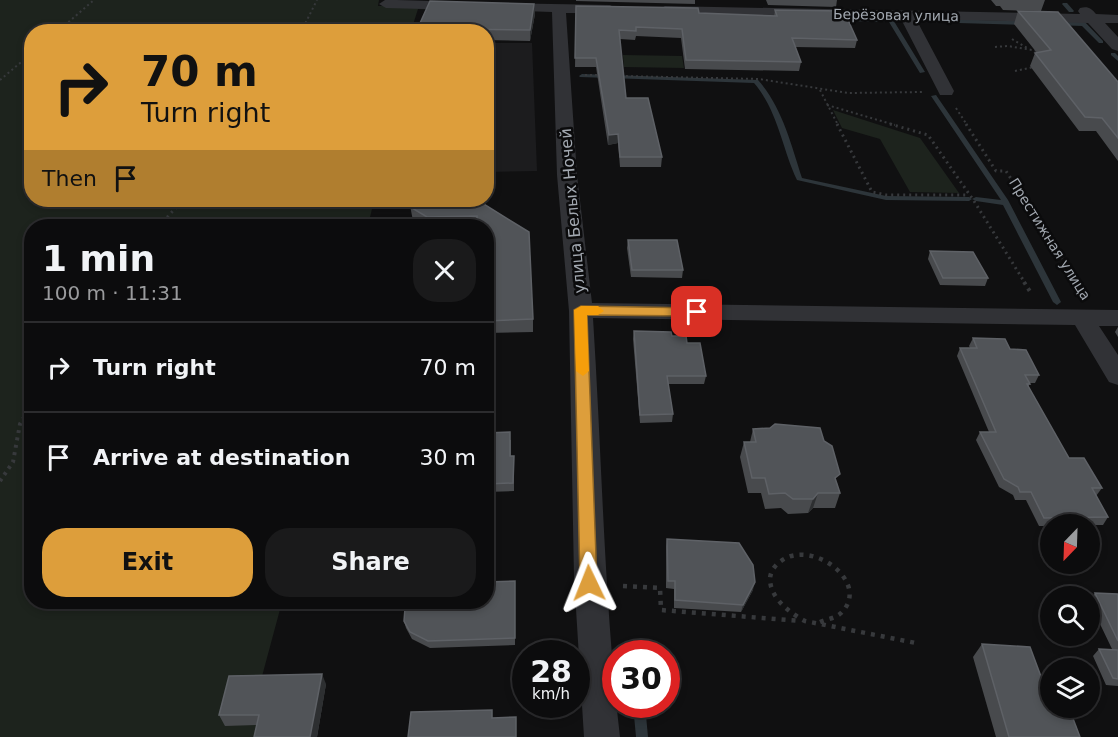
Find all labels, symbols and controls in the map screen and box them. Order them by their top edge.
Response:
street label: Берёзовая улица [833,6,959,24]
text: 70 m [141,47,258,96]
icon: right [42,48,120,126]
text: Turn right [141,97,270,128]
street label: улица Белых Ночей [556,128,589,294]
icon: arrive [109,162,142,195]
text: Then [42,166,97,191]
street label: Престижная улица [1006,175,1094,303]
text: 1 min [42,238,155,279]
button: close [413,239,476,302]
text: 100 m · 11:31 [42,281,183,305]
pin [671,286,722,337]
icon: arrive [680,295,713,328]
icon: right [42,351,75,384]
text: Turn right [93,355,216,380]
text: 70 m [420,355,476,380]
icon: arrive [42,441,75,474]
text: Arrive at destination [93,445,350,470]
text: 30 m [420,445,476,470]
north arrow [1040,514,1100,574]
map controls [1040,514,1100,718]
button: Exit [42,528,253,597]
button: Share [265,528,476,597]
position arrow [557,551,621,615]
button: search [1040,586,1100,646]
speed limit sign: 30 [602,640,680,718]
text: 28 [530,654,572,689]
button: layers [1040,658,1100,718]
text: km/h [532,685,570,703]

